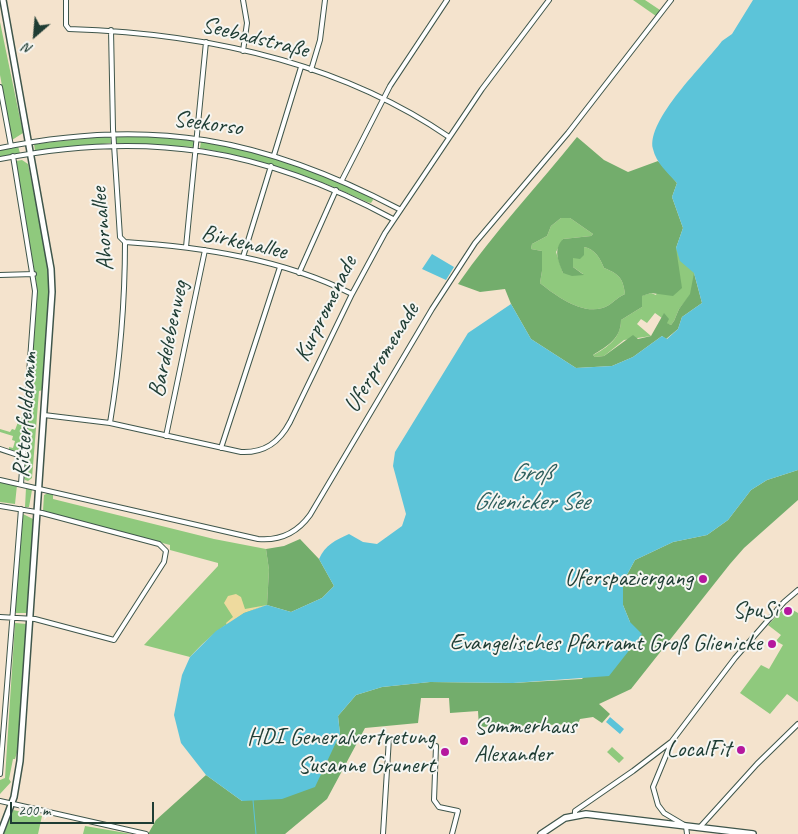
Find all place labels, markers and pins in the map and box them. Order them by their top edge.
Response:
place label: Uferspaziergang [564,565,693,593]
marker: Uferspaziergang [697,573,709,585]
place label: SpuSi [732,597,778,625]
marker: SpuSi [782,605,794,617]
place label: Evangelisches Pfarramt Groß Glienicke [449,630,762,658]
marker: Evangelisches Pfarramt Groß Glienicke [766,638,778,650]
place label: Sommerhaus Alexander [474,713,577,769]
place label: HDI Generalvertretung Susanne Grunert [247,724,435,780]
marker: Sommerhaus Alexander [458,735,470,747]
place label: LocalFit [666,736,731,764]
marker: LocalFit [735,744,747,756]
marker: HDI Generalvertretung Susanne Grunert [439,746,451,758]

